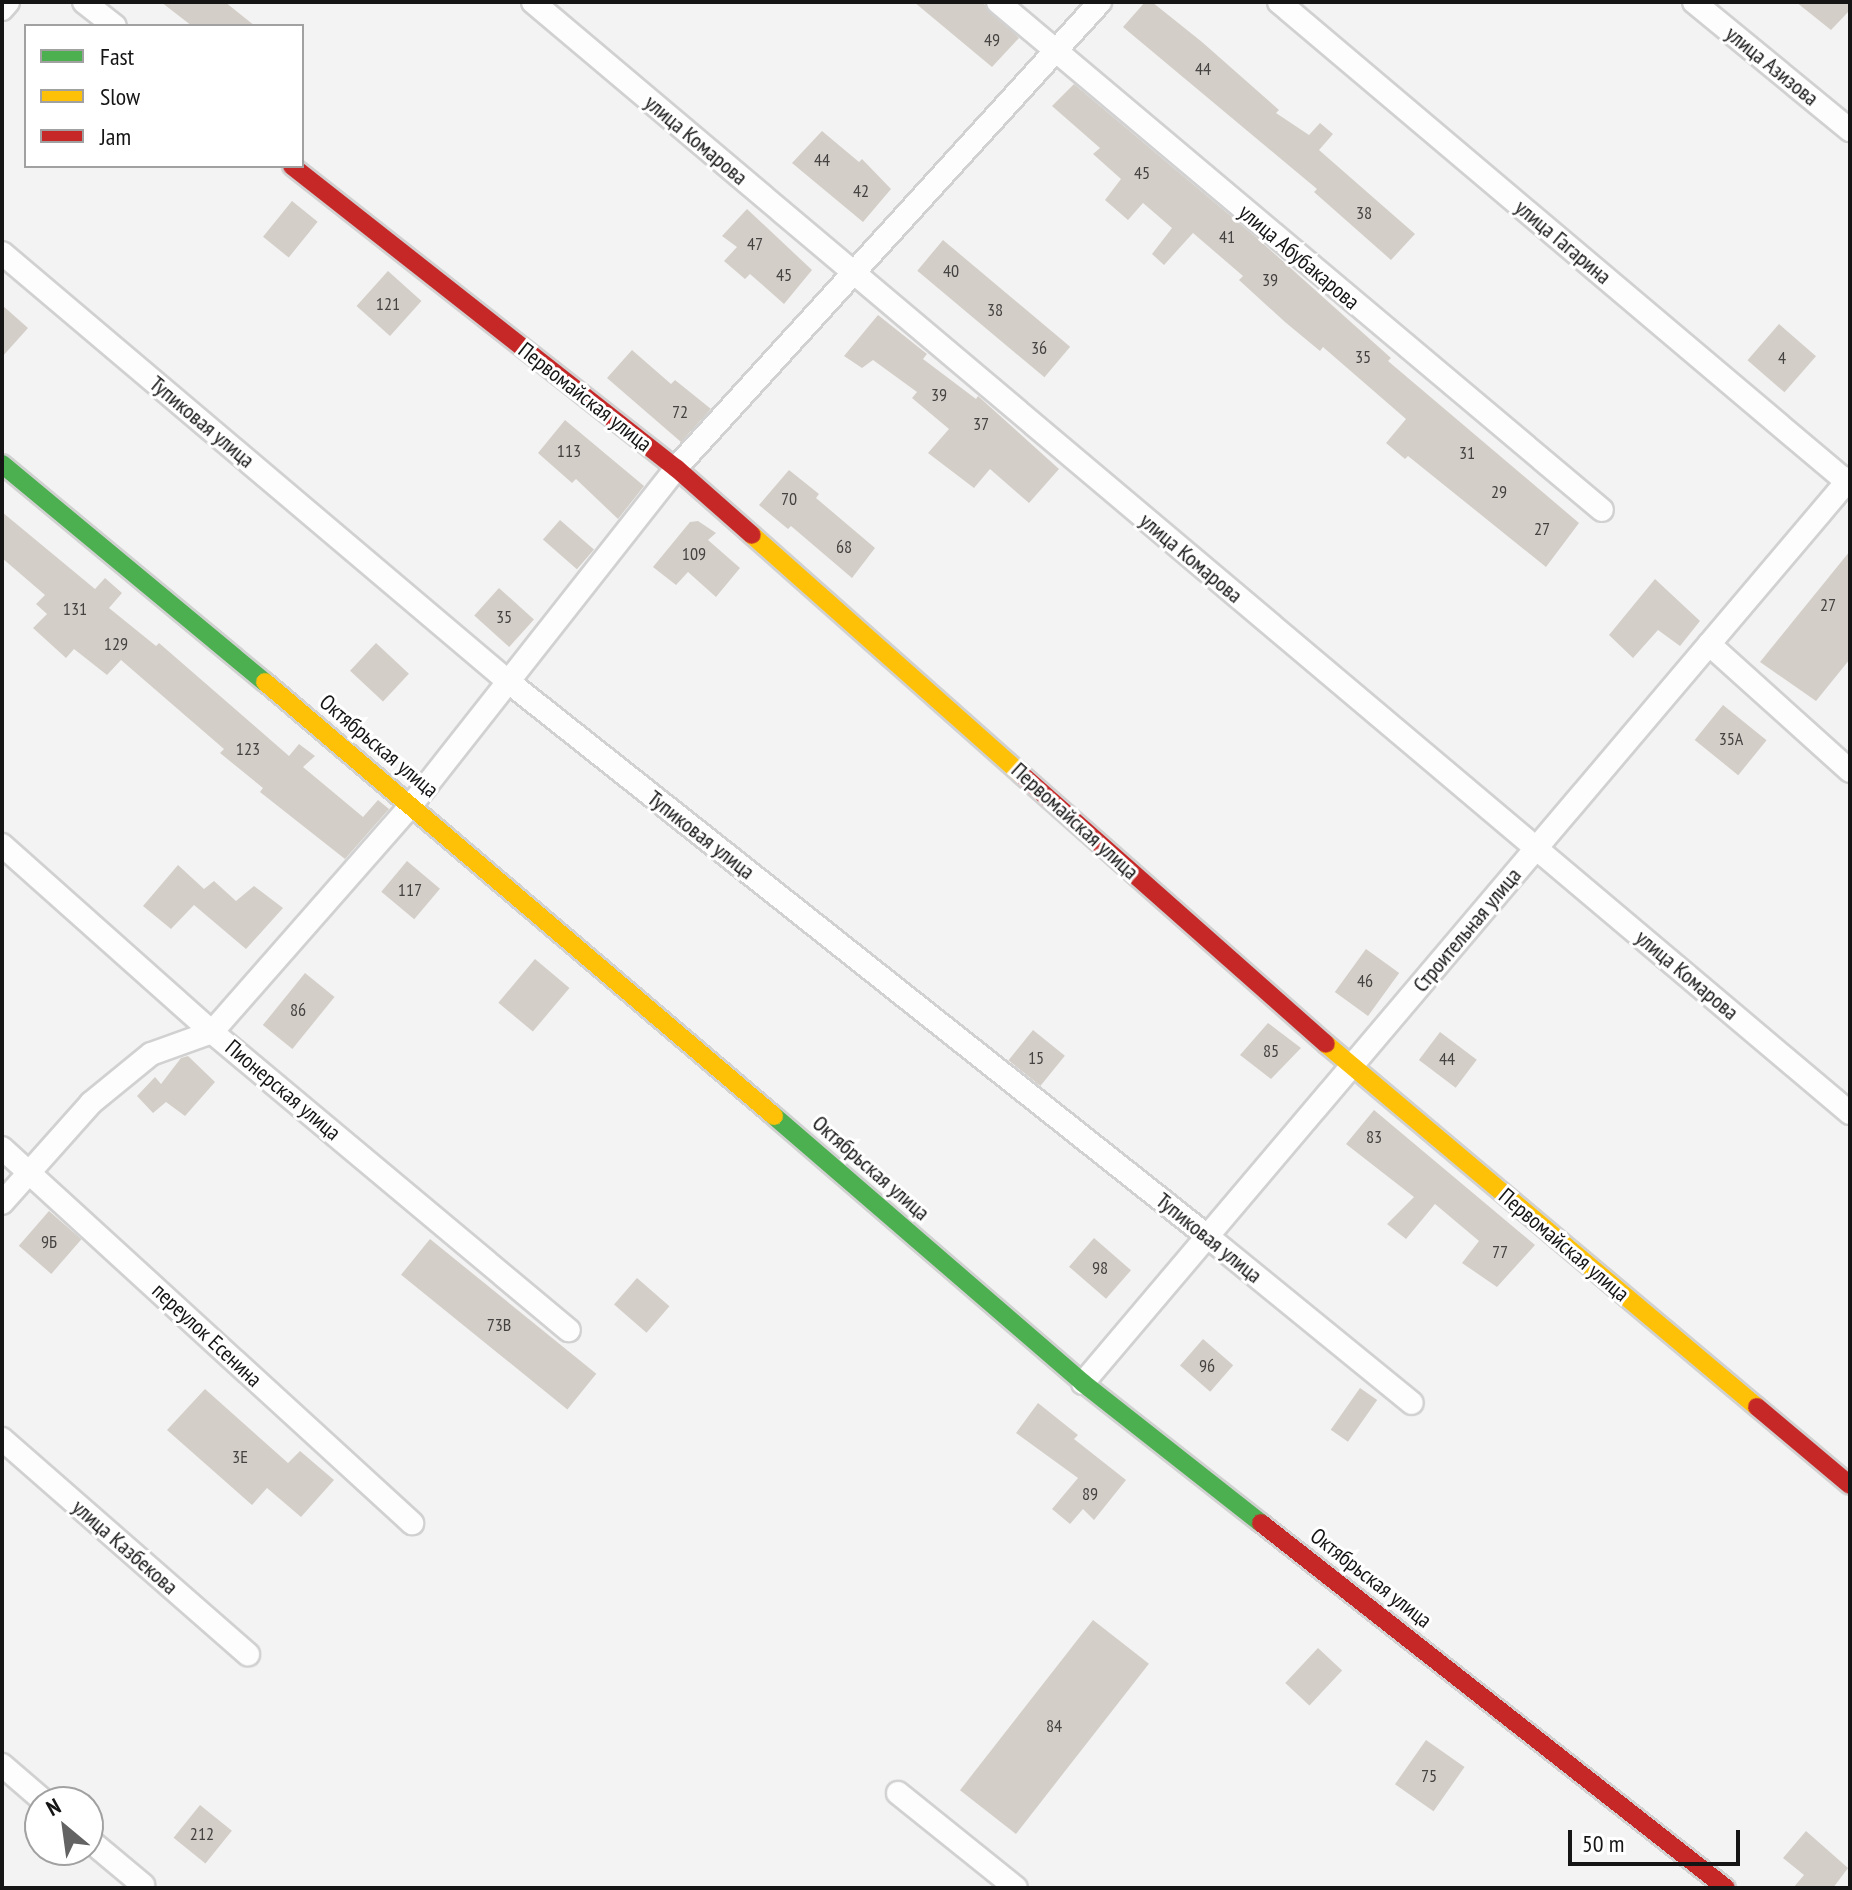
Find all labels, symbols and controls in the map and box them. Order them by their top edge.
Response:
street label: улица Азизова [1720,20,1824,112]
legend [24,24,304,168]
house number: 49 [984,29,1000,51]
text: Fast [100,41,134,72]
house number: 44 [1195,58,1211,80]
text: Slow [100,81,140,112]
street label: улица Комарова [639,89,753,191]
text: Jam [100,121,131,152]
house number: 44 [814,149,830,171]
house number: 45 [1134,162,1150,184]
house number: 42 [853,180,869,202]
street label: улица Гагарина [1510,194,1616,290]
street label: улица Абубакарова [1233,199,1365,315]
house number: 38 [1356,202,1372,224]
house number: 41 [1219,226,1235,248]
house number: 47 [747,233,763,255]
house number: 40 [943,260,959,282]
house number: 45 [776,264,792,286]
house number: 39 [1262,269,1278,291]
house number: 121 [376,293,400,315]
house number: 38 [987,299,1003,321]
street label: Первомайская улица [513,337,657,457]
house number: 36 [1031,337,1047,359]
house number: 35 [1355,346,1371,368]
house number: 4 [1778,347,1786,369]
street label: Тупиковая улица [144,371,260,473]
house number: 39 [931,384,947,406]
house number: 72 [672,401,688,423]
house number: 37 [973,413,989,435]
house number: 113 [557,440,581,462]
house number: 31 [1459,442,1475,464]
house number: 29 [1491,481,1507,503]
house number: 70 [781,488,797,510]
street label: улица Комарова [1134,507,1248,609]
house number: 27 [1534,518,1550,540]
house number: 68 [836,536,852,558]
house number: 109 [682,543,706,565]
house number: 27 [1820,594,1836,616]
house number: 131 [63,598,87,620]
house number: 35 [496,606,512,628]
house number: 129 [104,633,128,655]
street label: Октябрьская улица [314,689,444,803]
house number: 35А [1719,728,1743,750]
house number: 123 [236,738,260,760]
street label: Первомайская улица [1006,757,1144,885]
street label: Тупиковая улица [642,785,760,885]
street label: Строительная улица [1407,862,1527,998]
house number: 117 [398,879,422,901]
street label: улица Комарова [1630,924,1744,1026]
house number: 46 [1357,970,1373,992]
house number: 86 [290,999,306,1021]
street label: Пионерская улица [220,1034,346,1146]
house number: 85 [1263,1040,1279,1062]
house number: 15 [1028,1047,1044,1069]
house number: 44 [1439,1048,1455,1070]
street label: Октябрьская улица [807,1110,935,1226]
house number: 83 [1366,1126,1382,1148]
street label: Первомайская улица [1493,1183,1635,1307]
street label: Тупиковая улица [1151,1187,1267,1289]
house number: 9Б [41,1231,57,1253]
house number: 77 [1492,1241,1508,1263]
house number: 98 [1092,1257,1108,1279]
street label: переулок Есенина [147,1278,267,1392]
house number: 73В [487,1314,511,1336]
house number: 96 [1199,1355,1215,1377]
house number: 3Е [232,1446,248,1468]
house number: 89 [1082,1483,1098,1505]
street label: улица Казбекова [67,1494,183,1600]
street label: Октябрьская улица [1305,1522,1437,1634]
house number: 84 [1046,1715,1062,1737]
house number: 75 [1421,1765,1437,1787]
north arrow [24,1786,104,1866]
text: N [41,1792,65,1822]
scale bar [1572,1814,1744,1864]
house number: 212 [190,1823,214,1845]
text: 50 m [1582,1828,1624,1859]

